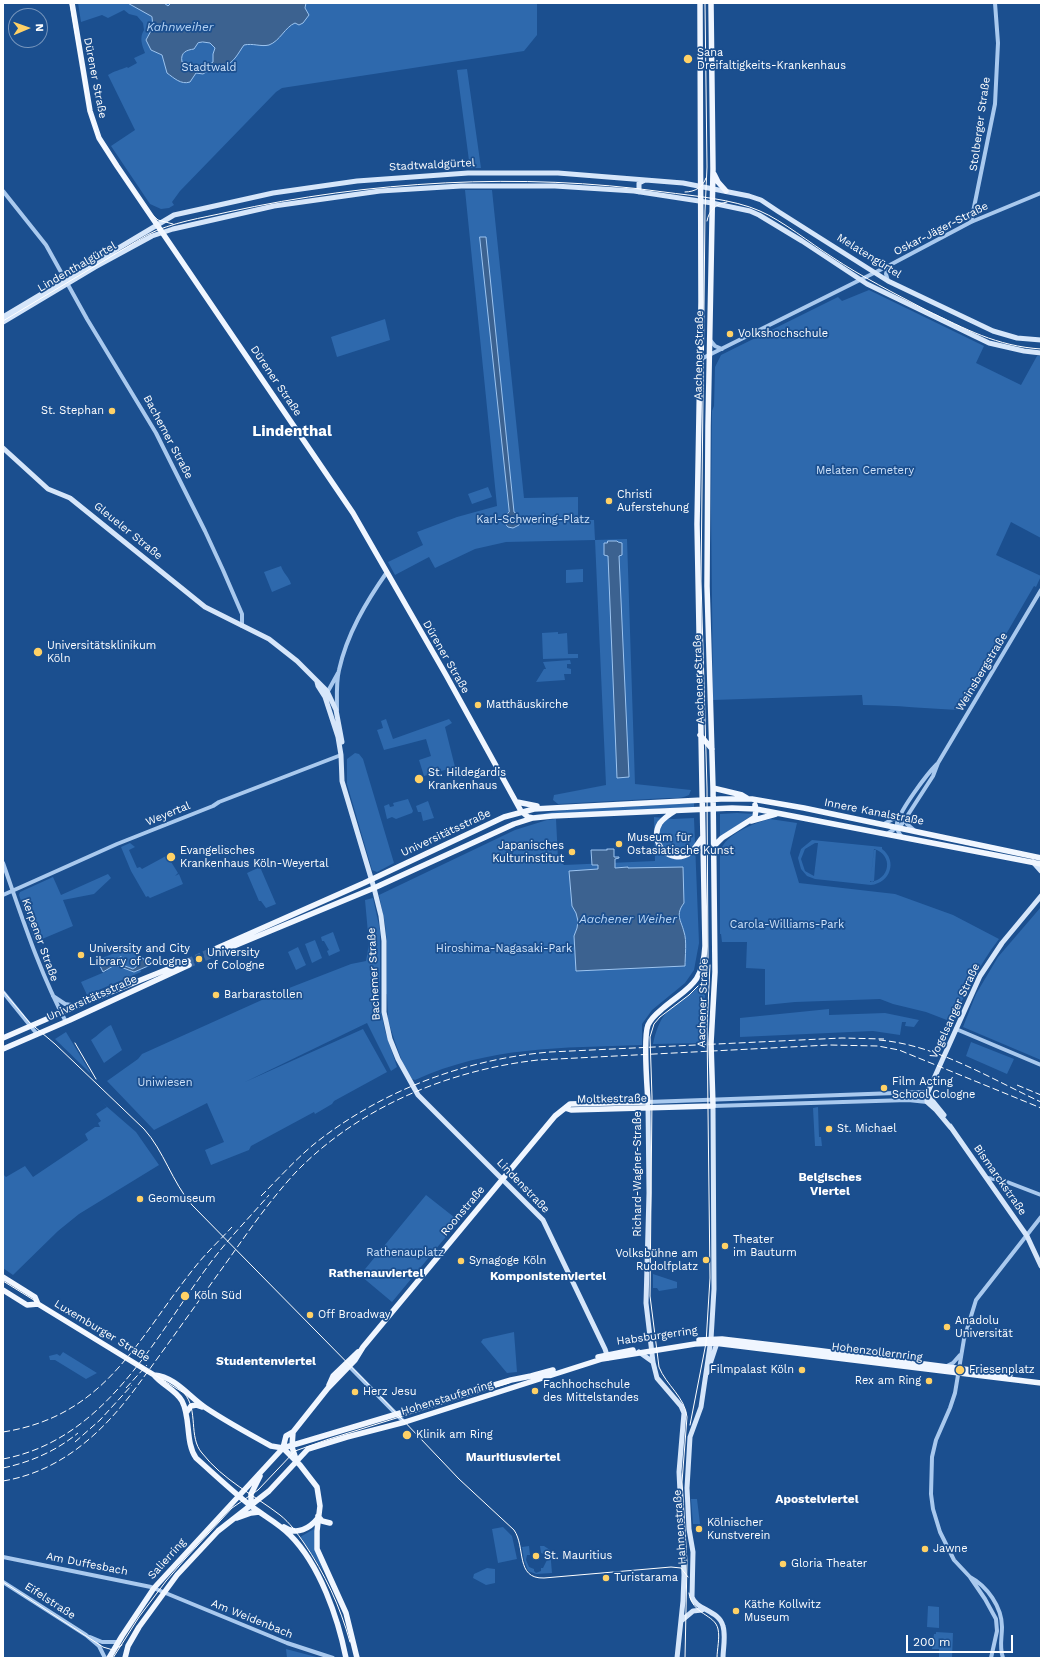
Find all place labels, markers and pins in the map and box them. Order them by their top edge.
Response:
place label: Sana Dreifaltigkeits-Krankenhaus [697,46,846,72]
marker: Sana Dreifaltigkeits-Krankenhaus [682,53,694,65]
place label: Volkshochschule [738,327,828,341]
marker: Volkshochschule [725,329,735,339]
place label: St. Stephan [41,404,104,418]
marker: St. Stephan [107,406,117,416]
place label: Christi Auferstehung [617,488,689,514]
marker: Christi Auferstehung [604,496,614,506]
place label: Universitätsklinikum Köln [47,639,156,665]
marker: Universitätsklinikum Köln [32,646,44,658]
place label: Matthäuskirche [486,698,568,712]
marker: Matthäuskirche [473,700,483,710]
place label: St. Hildegardis Krankenhaus [428,766,506,792]
marker: St. Hildegardis Krankenhaus [413,773,425,785]
place label: Museum für Ostasiatische Kunst [627,831,734,857]
place label: Japanisches Kulturinstitut [492,839,564,865]
marker: Museum für Ostasiatische Kunst [614,839,624,849]
place label: Evangelisches Krankenhaus Köln-Weyertal [180,844,329,870]
marker: Japanisches Kulturinstitut [567,847,577,857]
marker: Evangelisches Krankenhaus Köln-Weyertal [165,851,177,863]
place label: University and City Library of Cologne [89,942,190,968]
place label: University of Cologne [207,946,265,972]
marker: University and City Library of Cologne [76,950,86,960]
marker: University of Cologne [194,954,204,964]
place label: Barbarastollen [224,988,302,1002]
marker: Barbarastollen [211,990,221,1000]
place label: Film Acting School Cologne [892,1075,975,1101]
marker: Film Acting School Cologne [879,1083,889,1093]
place label: St. Michael [837,1122,897,1136]
marker: St. Michael [824,1124,834,1134]
place label: Geomuseum [148,1192,216,1206]
marker: Geomuseum [135,1194,145,1204]
place label: Theater im Bauturm [733,1233,797,1259]
marker: Theater im Bauturm [720,1241,730,1251]
place label: Volksbühne am Rudolfplatz [615,1247,698,1273]
place label: Synagoge Köln [469,1254,546,1268]
marker: Volksbühne am Rudolfplatz [701,1255,711,1265]
marker: Synagoge Köln [456,1256,466,1266]
place label: Köln Süd [194,1289,242,1303]
marker: Köln Süd [179,1290,191,1302]
place label: Off Broadway [318,1308,391,1322]
marker: Off Broadway [305,1310,315,1320]
place label: Anadolu Universität [955,1314,1013,1340]
marker: Anadolu Universität [942,1322,952,1332]
place label: Filmpalast Köln [710,1363,794,1377]
place label: Friesenplatz [969,1363,1035,1377]
marker: Friesenplatz [954,1364,966,1376]
marker: Filmpalast Köln [797,1365,807,1375]
place label: Rex am Ring [855,1374,921,1388]
marker: Rex am Ring [924,1376,934,1386]
place label: Fachhochschule des Mittelstandes [543,1378,639,1404]
place label: Herz Jesu [363,1385,417,1399]
marker: Fachhochschule des Mittelstandes [530,1386,540,1396]
marker: Herz Jesu [350,1387,360,1397]
place label: Klinik am Ring [416,1428,493,1442]
marker: Klinik am Ring [401,1429,413,1441]
place label: Kölnischer Kunstverein [707,1516,770,1542]
marker: Kölnischer Kunstverein [694,1524,704,1534]
place label: Jawne [933,1542,967,1556]
marker: Jawne [920,1544,930,1554]
place label: St. Mauritius [544,1549,612,1563]
marker: St. Mauritius [531,1551,541,1561]
place label: Gloria Theater [791,1557,867,1571]
marker: Gloria Theater [778,1559,788,1569]
place label: Turistarama [614,1571,678,1585]
marker: Turistarama [601,1573,611,1583]
place label: Käthe Kollwitz Museum [744,1598,821,1624]
marker: Käthe Kollwitz Museum [731,1606,741,1616]

